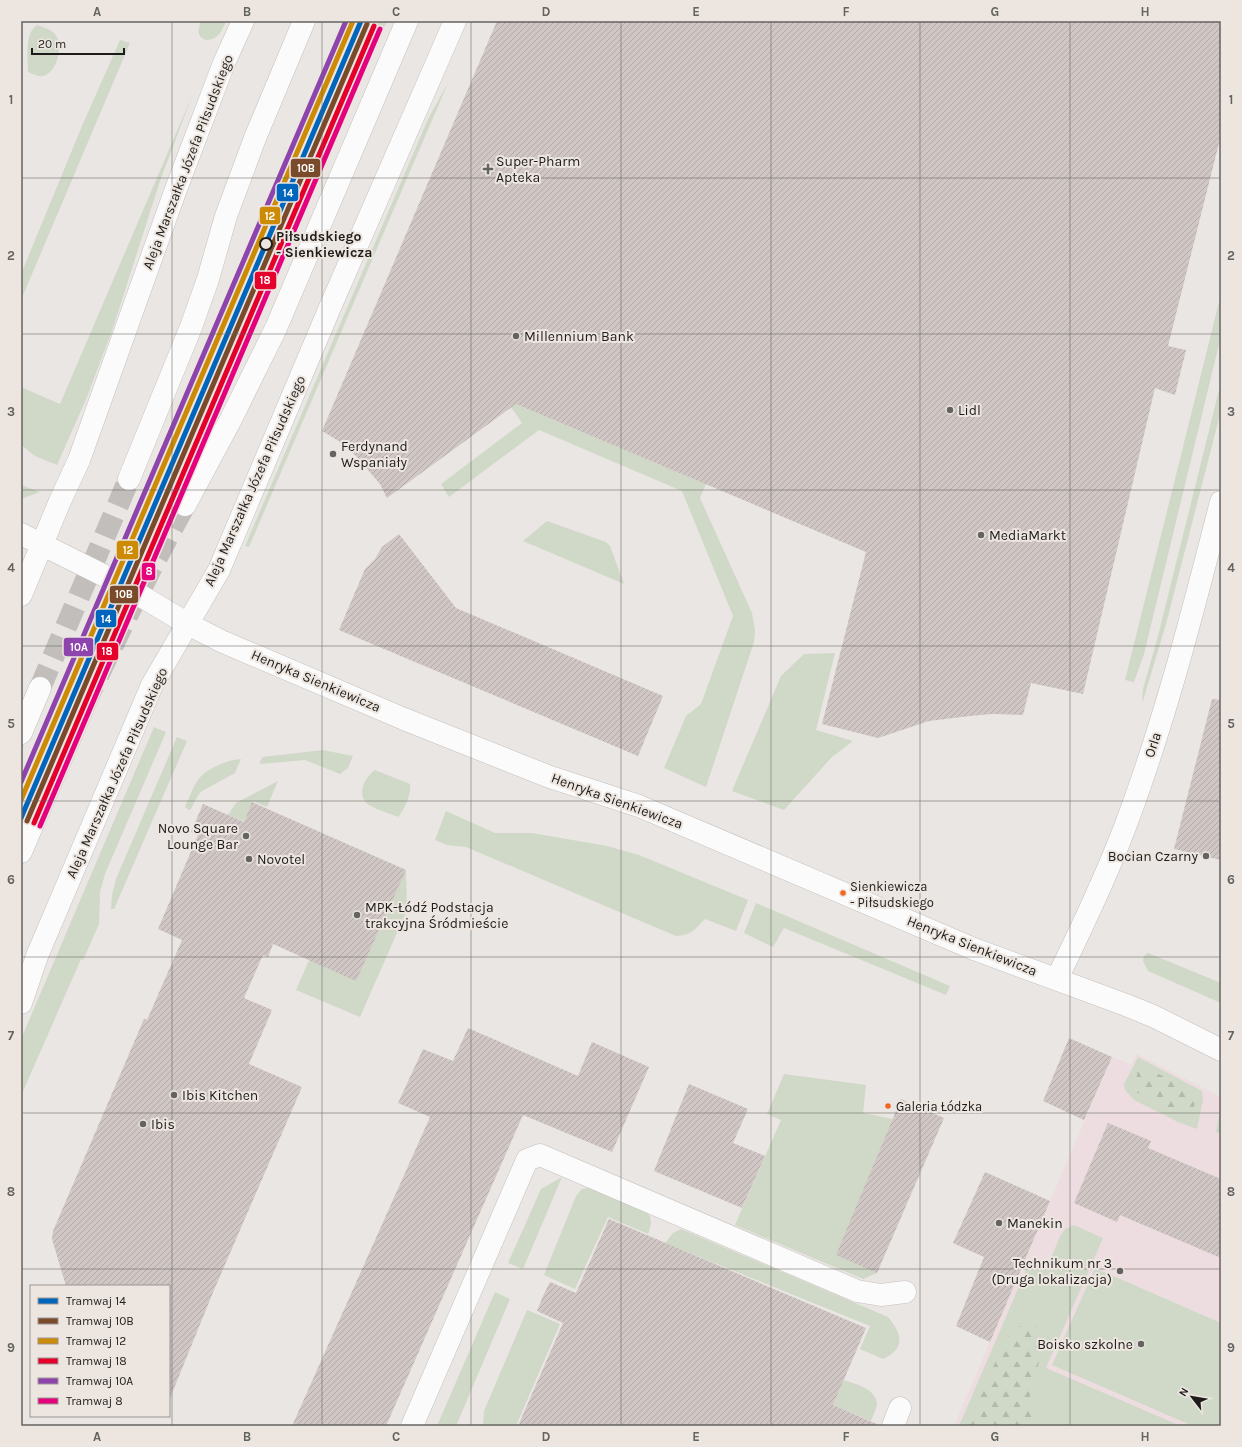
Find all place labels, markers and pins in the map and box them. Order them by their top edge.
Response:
place label: Super-Pharm Apteka [496,153,580,186]
marker: Super-Pharm Apteka [483,164,493,174]
place label: Piłsudskiego - Sienkiewicza [276,228,372,261]
marker: Piłsudskiego - Sienkiewicza [259,237,273,251]
place label: Millennium Bank [524,328,634,345]
marker: Millennium Bank [511,331,521,341]
place label: Lidl [958,402,981,419]
marker: Lidl [945,405,955,415]
place label: Ferdynand Wspaniały [341,438,408,471]
marker: Ferdynand Wspaniały [328,449,338,459]
place label: MediaMarkt [989,527,1066,544]
marker: MediaMarkt [976,530,986,540]
place label: Novo Square Lounge Bar [158,820,239,853]
marker: Novo Square Lounge Bar [241,831,251,841]
place label: Bocian Czarny [1108,848,1198,865]
place label: Novotel [257,851,305,868]
marker: Bocian Czarny [1201,851,1211,861]
marker: Novotel [244,854,254,864]
place label: Sienkiewicza - Piłsudskiego [850,879,934,910]
marker: Sienkiewicza - Piłsudskiego [838,888,848,898]
place label: MPK-Łódź Podstacja trakcyjna Śródmieście [365,899,508,932]
marker: MPK-Łódź Podstacja trakcyjna Śródmieście [352,910,362,920]
place label: Ibis Kitchen [182,1087,258,1104]
marker: Ibis Kitchen [169,1090,179,1100]
place label: Galeria Łódzka [896,1099,982,1114]
marker: Galeria Łódzka [883,1101,893,1111]
place label: Ibis [151,1116,175,1133]
marker: Ibis [138,1119,148,1129]
place label: Manekin [1007,1215,1063,1232]
marker: Manekin [994,1218,1004,1228]
place label: Technikum nr 3 (Druga lokalizacja) [991,1255,1112,1288]
marker: Technikum nr 3 (Druga lokalizacja) [1115,1266,1125,1276]
place label: Boisko szkolne [1037,1336,1133,1353]
marker: Boisko szkolne [1136,1339,1146,1349]

